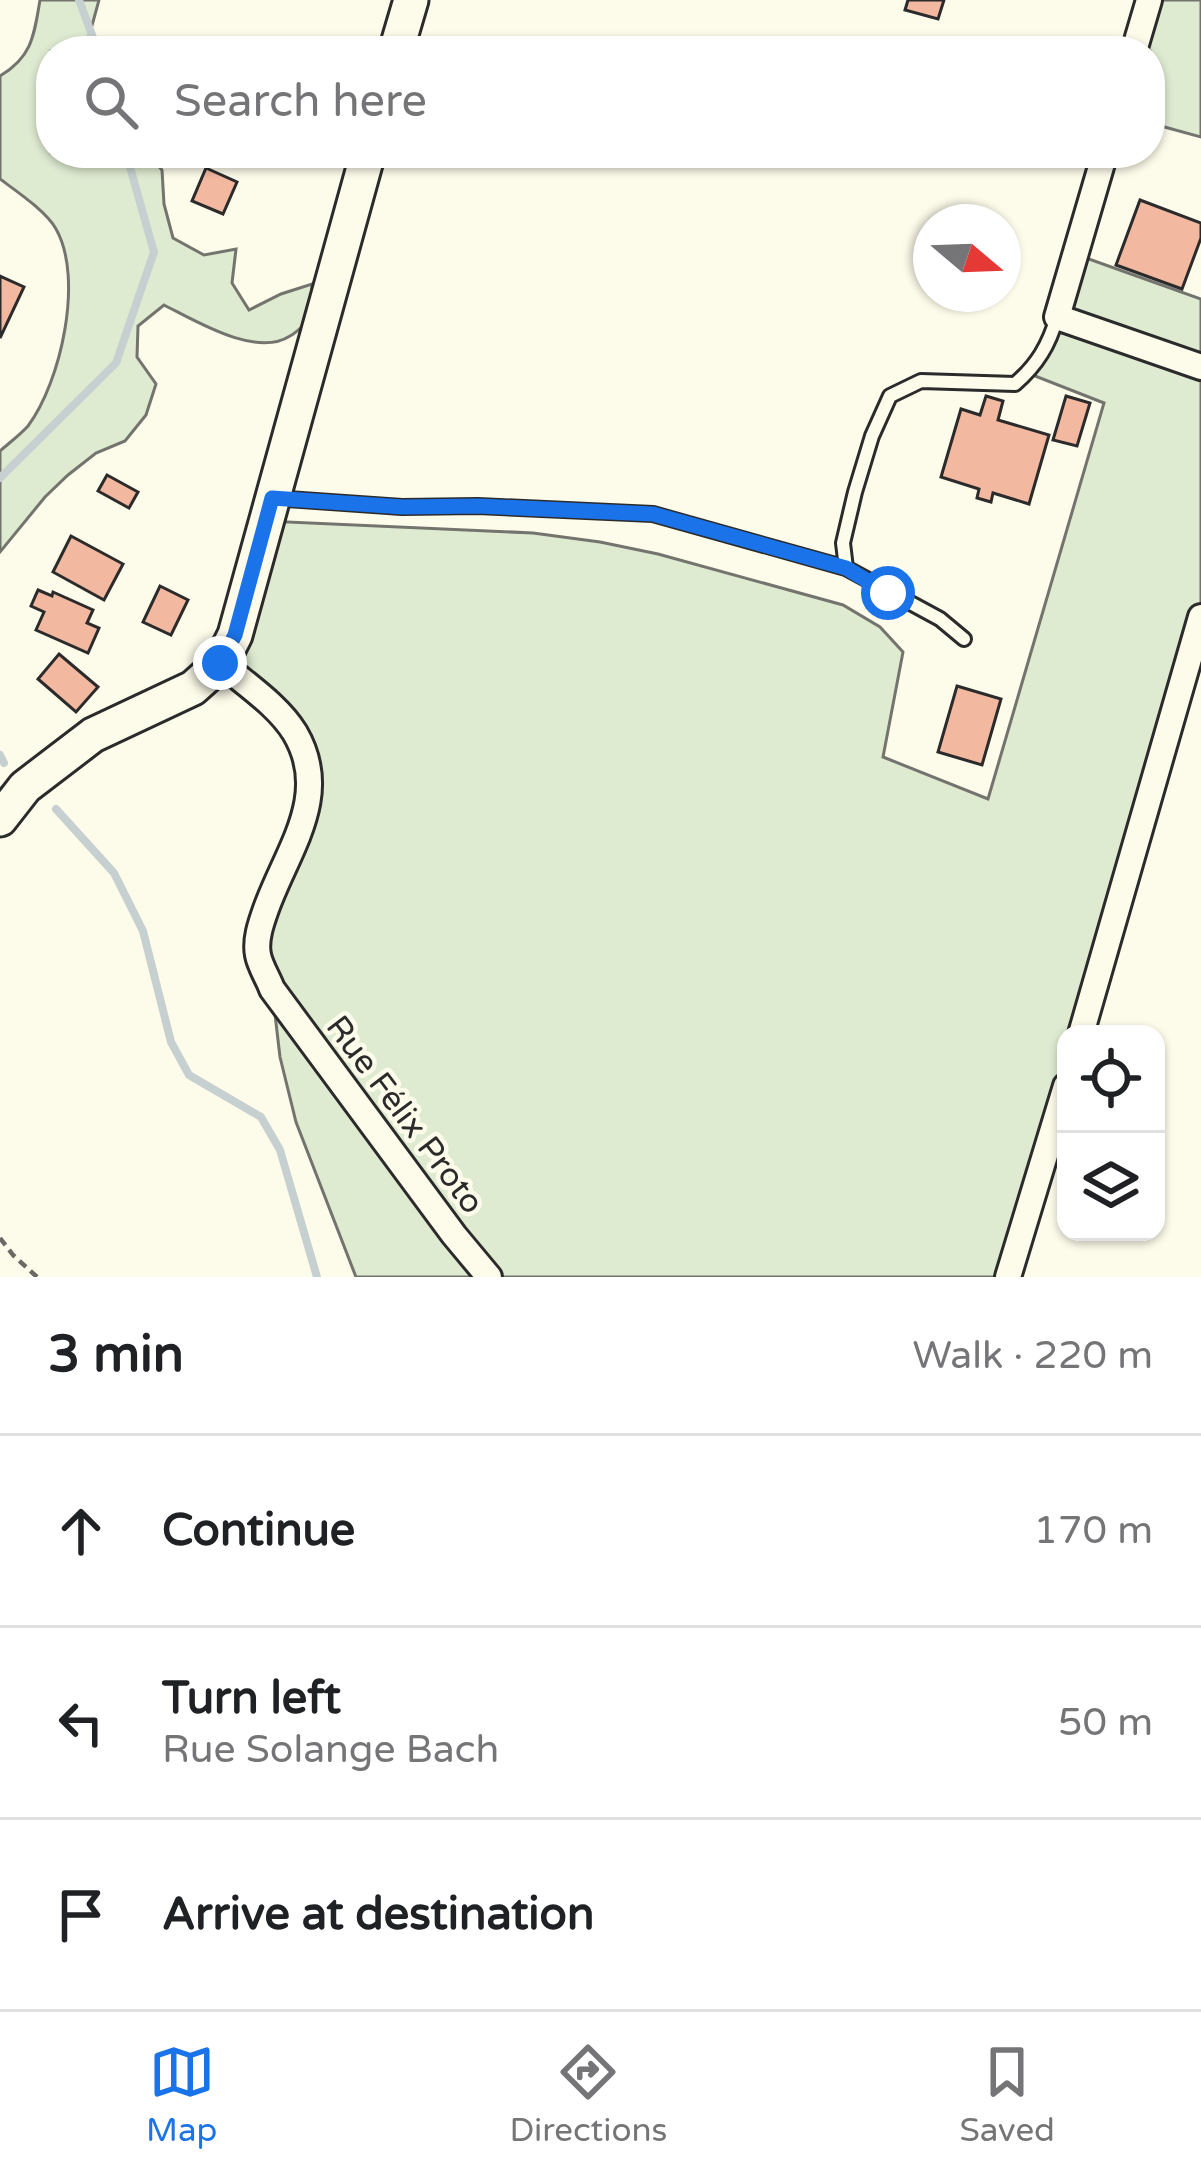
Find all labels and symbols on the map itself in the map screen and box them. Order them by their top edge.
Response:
north arrow [913,204,1021,312]
route start [861,566,915,620]
route end [193,636,247,690]
street label: Rue Félix Proto [318,1008,492,1222]

